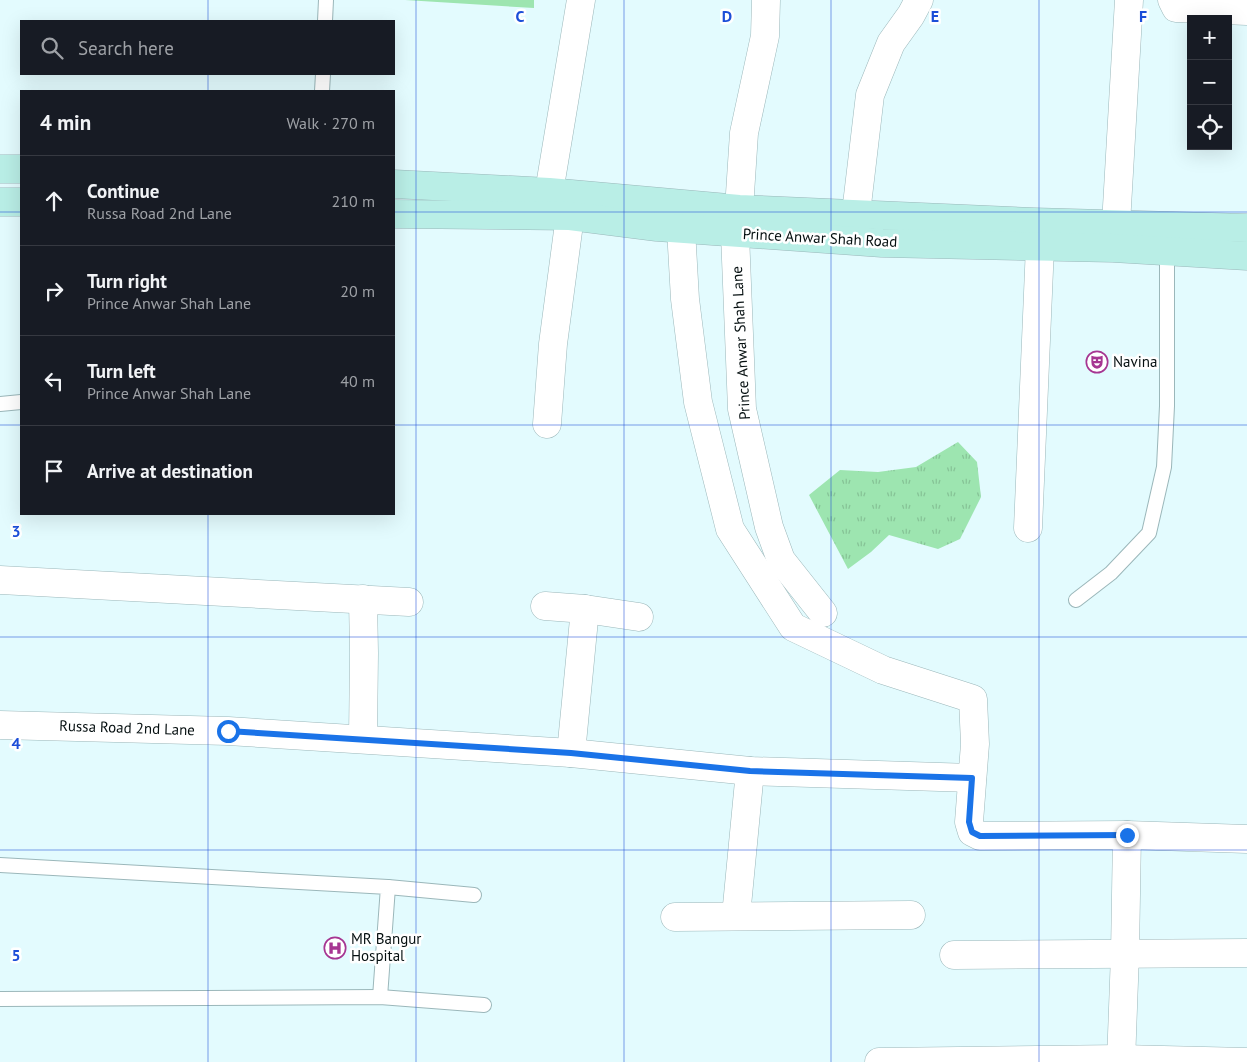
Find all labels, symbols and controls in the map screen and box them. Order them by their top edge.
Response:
text: C [516,6,525,26]
text: D [722,6,732,26]
text: E [931,6,939,26]
text: F [1139,6,1147,26]
map controls [1187,15,1232,150]
button: + [1187,15,1232,60]
search box [20,20,395,75]
icon: search [38,34,66,62]
text: Search here [78,36,174,60]
button: − [1187,60,1232,105]
button: locate [1187,105,1232,150]
text: 4 min [40,109,91,136]
text: Walk · 270 m [286,113,375,133]
text: Continue [87,179,159,203]
icon: ahead [40,187,68,215]
text: 210 m [332,191,375,211]
text: Russa Road 2nd Lane [87,203,232,223]
street label: Prince Anwar Shah Road [742,224,898,251]
street label: Prince Anwar Shah Lane [727,266,754,420]
text: Turn right [87,269,167,293]
icon: right [40,277,68,305]
text: 20 m [340,281,375,301]
text: Prince Anwar Shah Lane [87,293,251,313]
theatre icon: Navina [1085,350,1109,374]
place label: Navina [1113,352,1157,371]
text: Turn left [87,359,156,383]
icon: left [40,367,68,395]
text: 40 m [340,371,375,391]
text: Prince Anwar Shah Lane [87,383,251,403]
icon: arrive [40,457,68,485]
text: Arrive at destination [87,459,253,483]
text: 3 [11,521,21,541]
street label: Russa Road 2nd Lane [59,716,195,739]
route start [217,720,240,743]
text: 4 [11,733,21,753]
route end [1116,824,1139,847]
place label: MR Bangur Hospital [351,929,421,965]
hospital icon: MR Bangur Hospital [323,936,347,960]
text: 5 [11,945,21,965]

